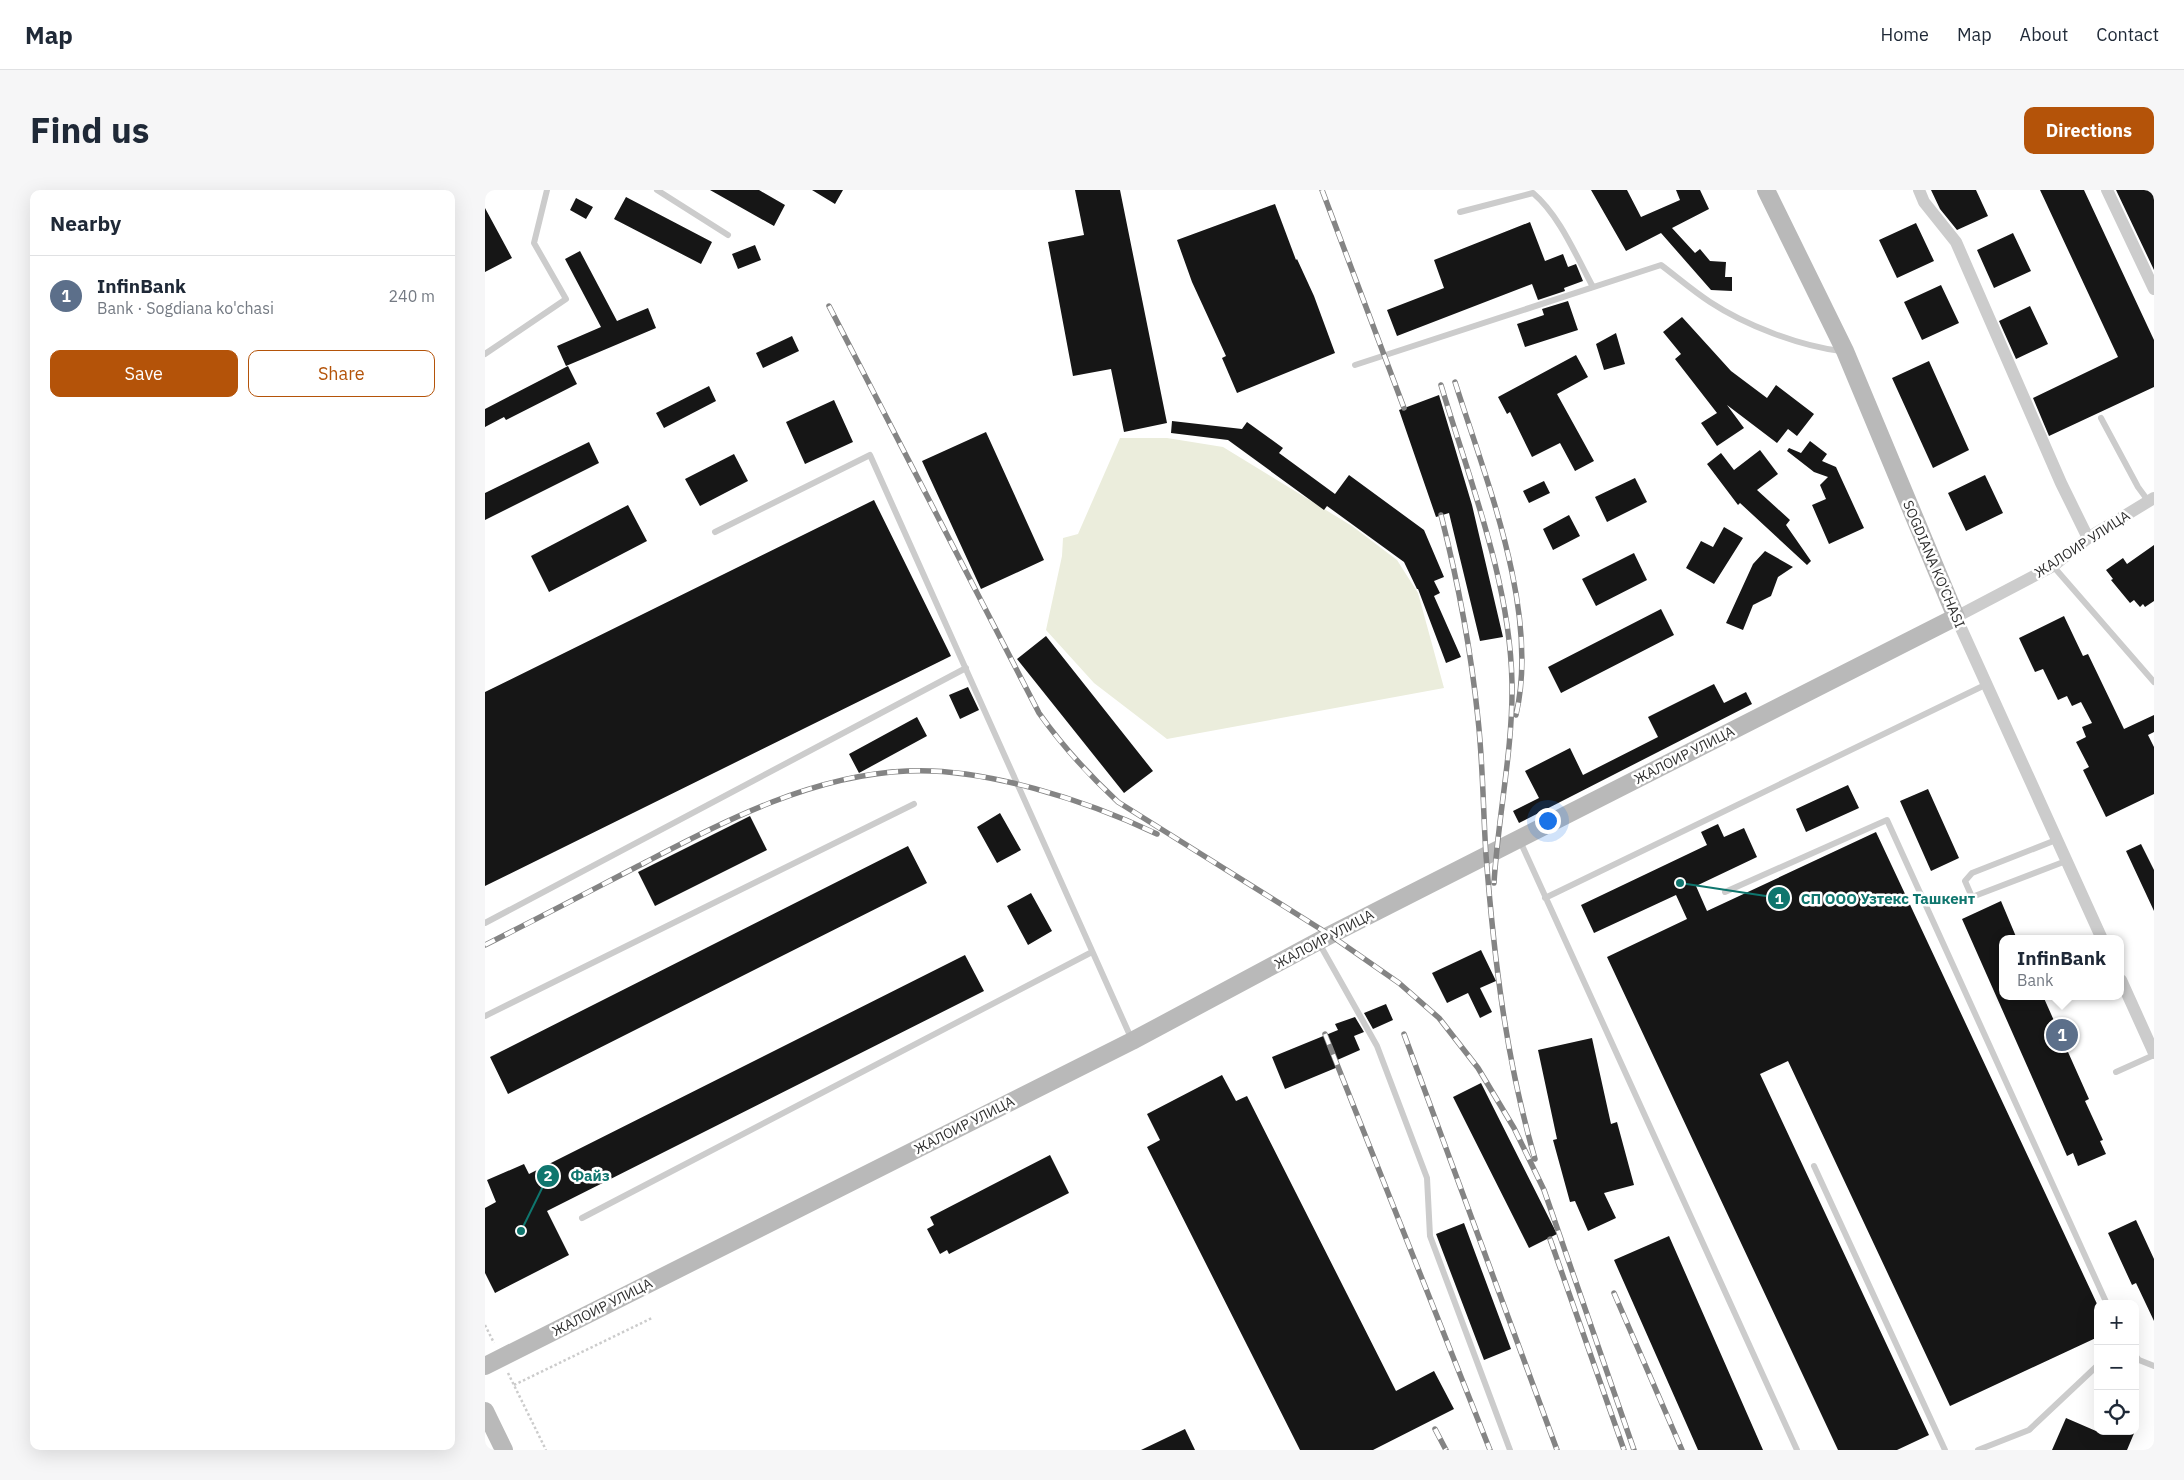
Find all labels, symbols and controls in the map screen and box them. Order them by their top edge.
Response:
text: Map [25,19,73,51]
text: Home [1881,23,1929,46]
text: Map [1957,23,1992,46]
text: About [2020,23,2068,46]
text: Contact [2096,23,2159,46]
text: Find us [30,107,149,153]
button: Directions [2024,107,2154,154]
text: Nearby [50,209,121,237]
text: InfinBank [97,274,186,298]
text: 1 [61,286,71,306]
text: 240 m [388,286,435,306]
text: Bank · Sogdiana ko'chasi [97,298,274,318]
button: Save [50,350,238,397]
button: Share [248,350,435,397]
street label: SOGDIANA KO'CHASI [1899,498,1969,630]
street label: ЖАЛОИР УЛИЦА [2031,506,2133,582]
street label: ЖАЛОИР УЛИЦА [1631,722,1737,788]
your location [1535,808,1561,834]
callout: СП ООО Узтекс Ташкент [1766,883,1985,913]
text: 1 [1774,889,1784,908]
text: СП ООО Узтекс Ташкент [1801,889,1976,908]
street label: ЖАЛОИР УЛИЦА [1271,905,1377,973]
popup [1999,935,2124,1000]
text: InfinBank [2017,946,2106,970]
text: Bank [2017,970,2054,990]
pin: 1 [2046,1016,2078,1054]
street label: ЖАЛОИР УЛИЦА [911,1092,1017,1158]
callout: Файз [535,1161,619,1191]
text: 2 [543,1166,553,1185]
text: Файз [570,1166,610,1185]
street label: ЖАЛОИР УЛИЦА [549,1274,655,1340]
map controls [2094,1300,2139,1435]
button: + [2094,1300,2139,1345]
button: − [2094,1345,2139,1390]
button: locate [2094,1390,2139,1435]

